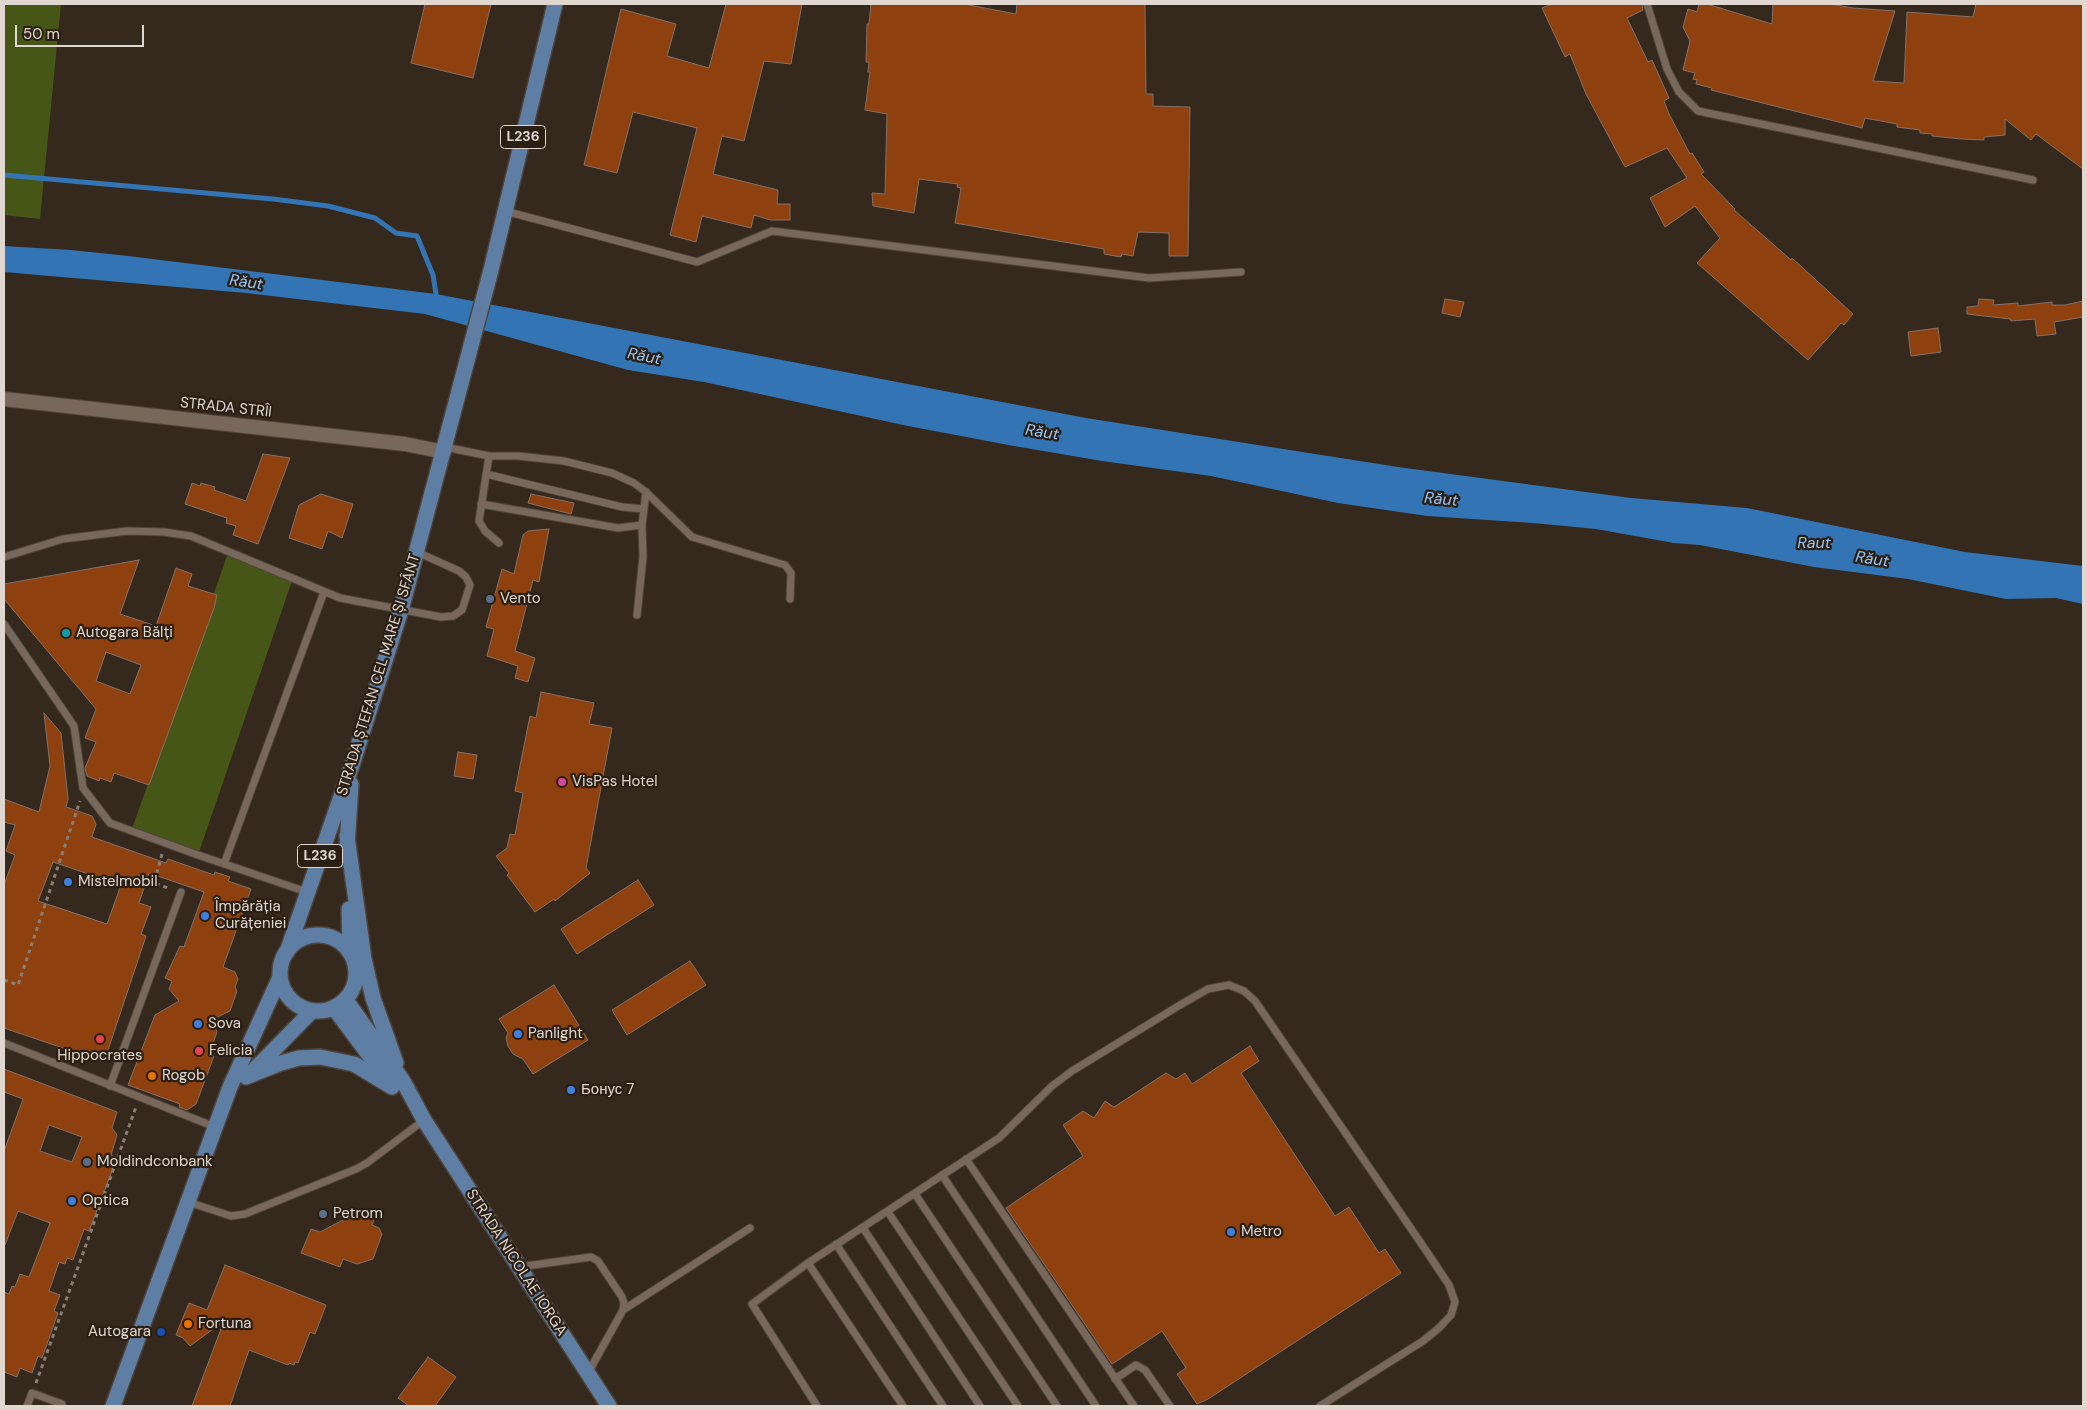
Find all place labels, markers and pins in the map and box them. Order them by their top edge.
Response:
place label: Vento [500,590,541,608]
marker: Vento [484,593,496,605]
place label: Autogara Bălți [76,624,173,642]
marker: Autogara Bălți [60,627,72,639]
place label: VisPas Hotel [572,773,658,791]
marker: VisPas Hotel [556,776,568,788]
place label: Mistelmobil [78,873,158,891]
marker: Mistelmobil [62,876,74,888]
place label: Împărăția Curățeniei [215,898,286,933]
marker: Împărăția Curățeniei [199,910,211,922]
place label: Sova [208,1015,241,1033]
marker: Sova [192,1018,204,1030]
place label: Panlight [528,1025,583,1043]
marker: Panlight [512,1028,524,1040]
marker: Hippocrates [94,1033,106,1045]
place label: Felicia [209,1042,253,1060]
marker: Felicia [193,1045,205,1057]
place label: Hippocrates [57,1047,143,1065]
place label: Rogob [162,1067,205,1085]
marker: Rogob [146,1070,158,1082]
place label: Бонус 7 [581,1081,634,1099]
marker: Бонус 7 [565,1084,577,1096]
place label: Moldindconbank [97,1153,213,1171]
marker: Moldindconbank [81,1156,93,1168]
place label: Optica [82,1192,129,1210]
marker: Optica [66,1195,78,1207]
place label: Petrom [333,1205,383,1223]
marker: Petrom [317,1208,329,1220]
place label: Metro [1241,1223,1282,1241]
marker: Metro [1225,1226,1237,1238]
place label: Fortuna [198,1315,251,1333]
marker: Fortuna [182,1318,194,1330]
place label: Autogara [88,1323,151,1341]
marker: Autogara [155,1326,167,1338]

